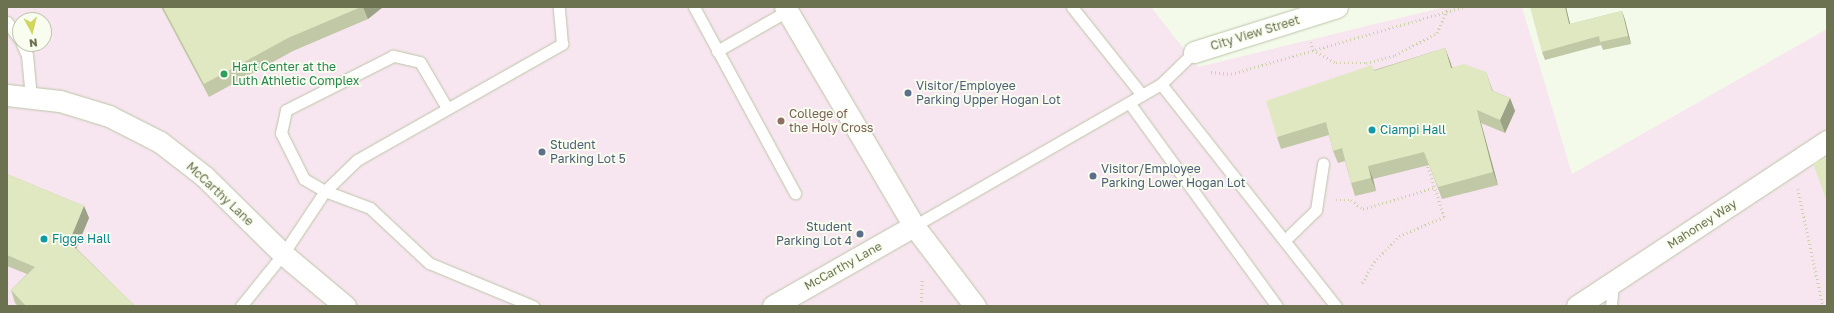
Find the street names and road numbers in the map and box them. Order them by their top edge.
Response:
street label: City View Street [1209,13,1301,53]
street label: McCarthy Lane [183,159,257,229]
street label: Mahoney Way [1665,196,1739,252]
street label: McCarthy Lane [802,239,884,293]

